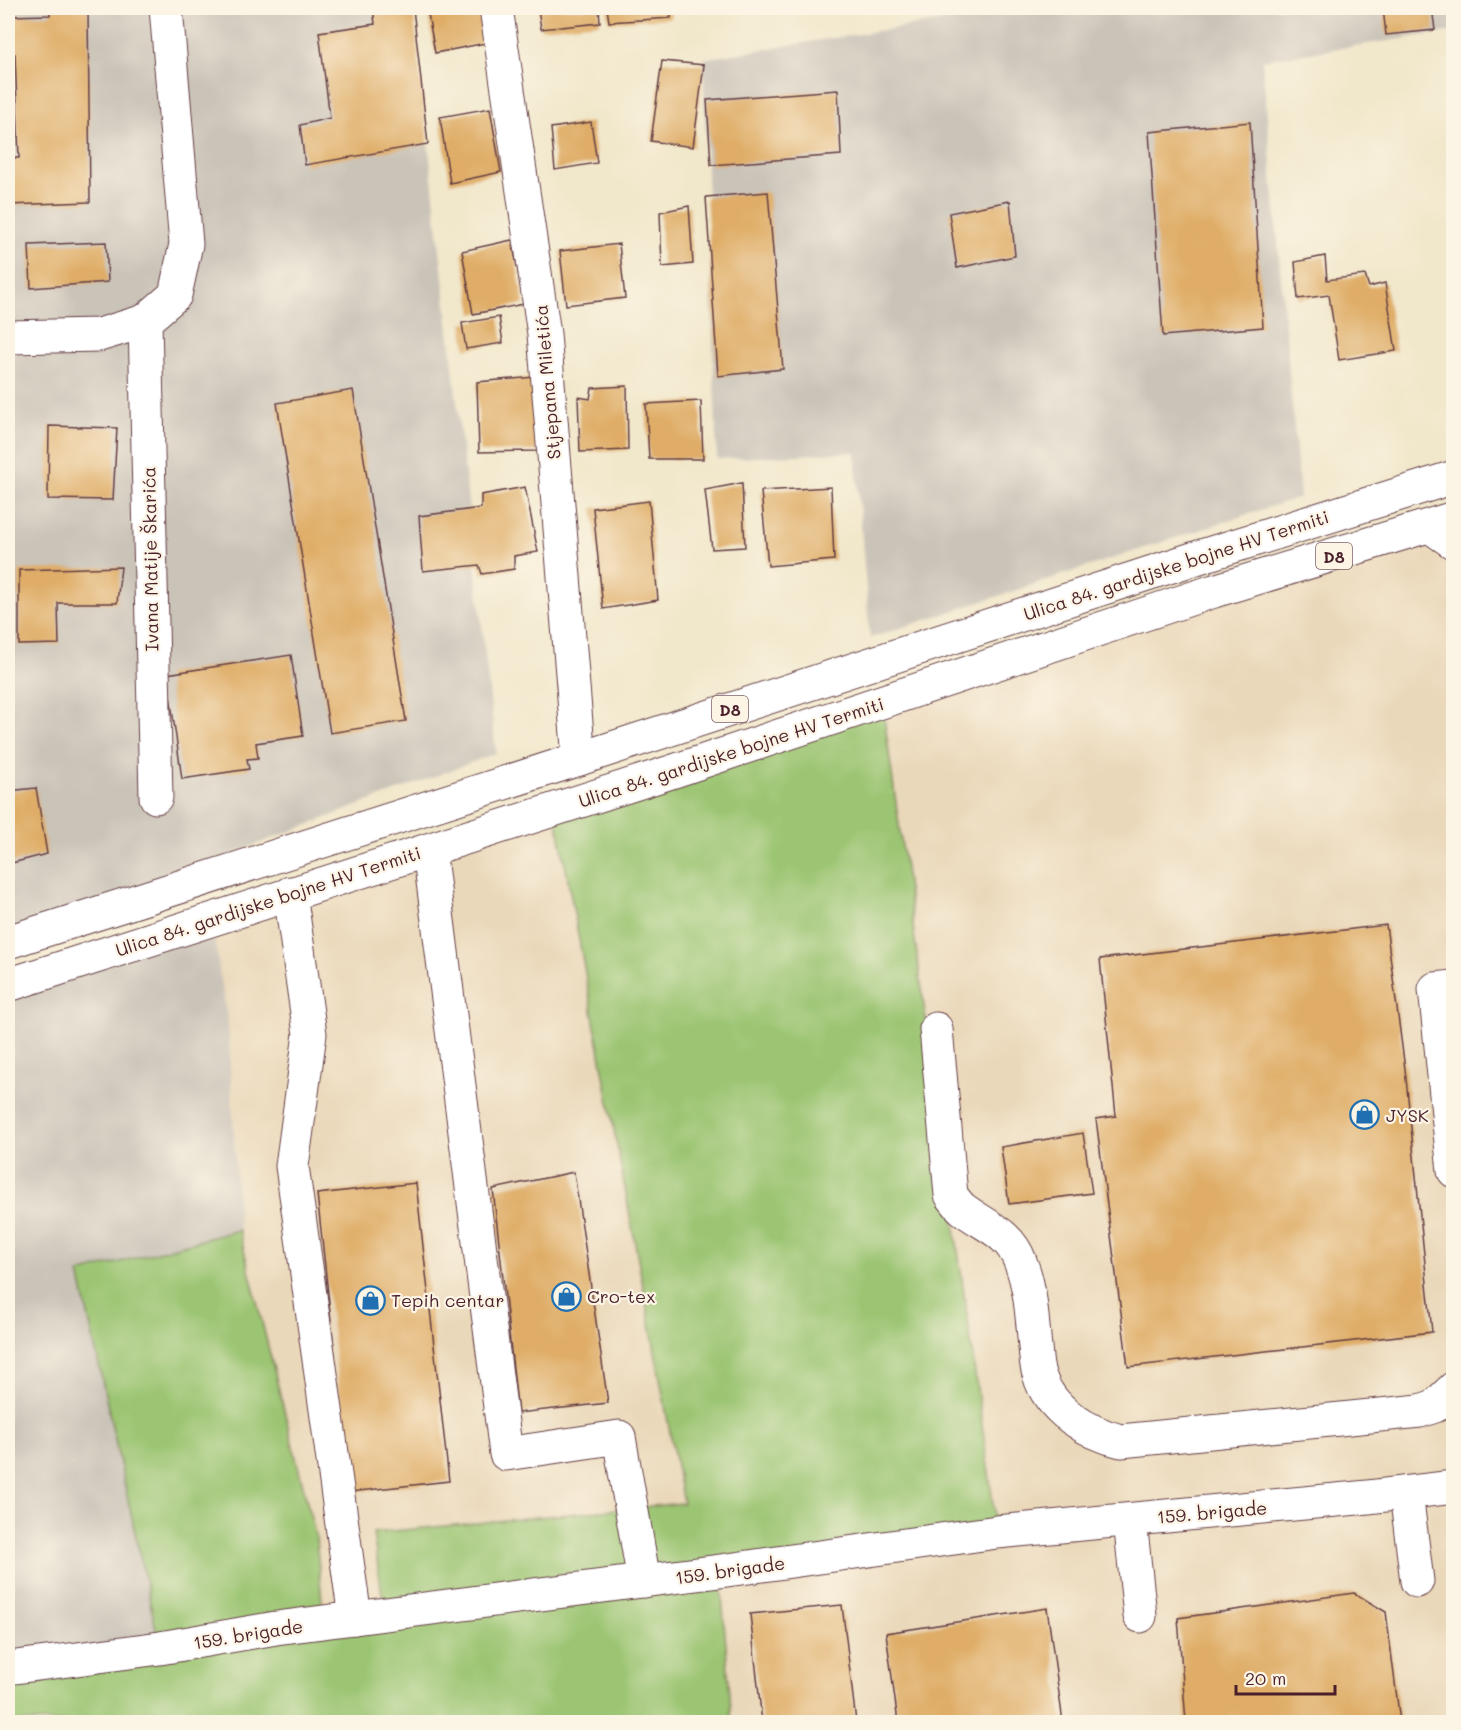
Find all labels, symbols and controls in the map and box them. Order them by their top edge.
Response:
street label: Stjepana Miletića [528,304,566,460]
street label: Ivana Matije Škarića [136,466,164,652]
street label: Ulica 84. gardijske bojne HV Termiti [1020,504,1332,626]
road number: D8 [1316,543,1352,569]
street label: Ulica 84. gardijske bojne HV Termiti [575,691,887,813]
road number: D8 [712,696,748,722]
street label: Ulica 84. gardijske bojne HV Termiti [112,840,424,962]
shop icon: JYSK [1349,1099,1381,1131]
place label: JYSK [1386,1103,1429,1127]
shop icon: Cro-tex [550,1280,582,1312]
shop icon: Tepih centar [354,1284,386,1316]
place label: Cro-tex [587,1284,655,1308]
place label: Tepih centar [391,1288,505,1312]
street label: 159. brigade [1156,1495,1268,1529]
street label: 159. brigade [674,1550,786,1590]
street label: 159. brigade [192,1614,304,1654]
scale bar [1236,1658,1335,1696]
text: 20 m [1245,1666,1286,1690]

